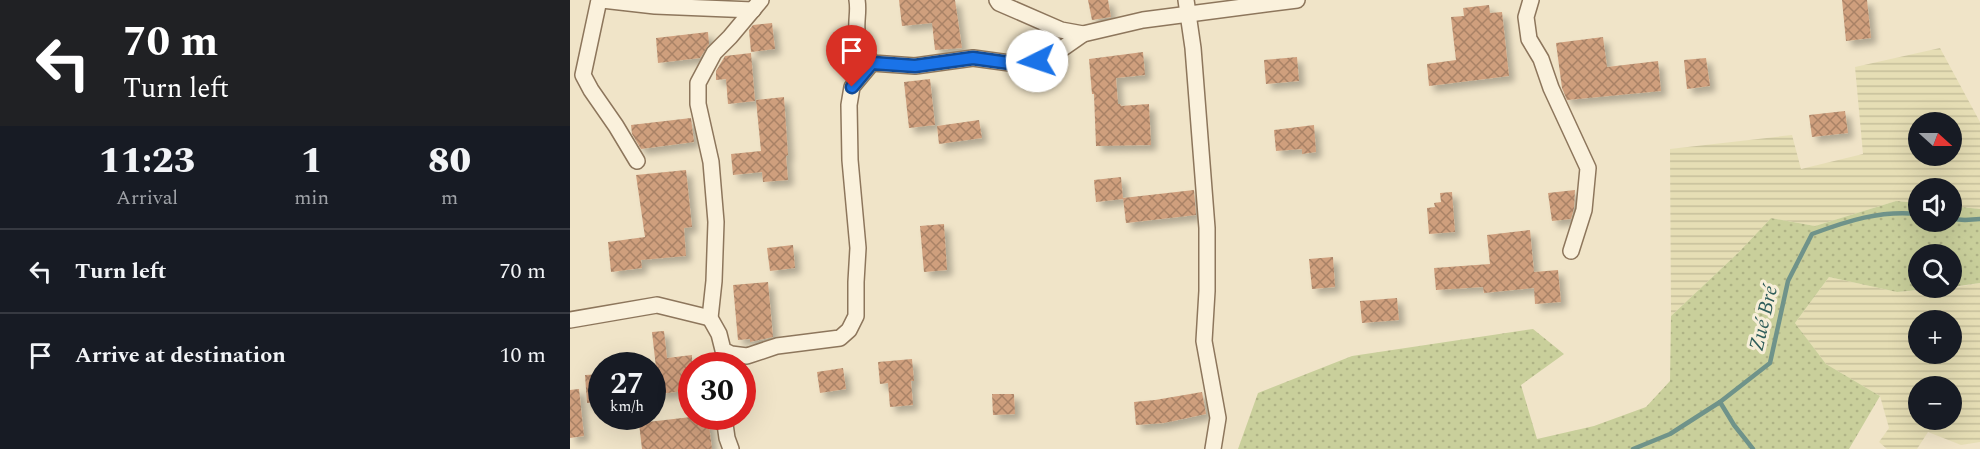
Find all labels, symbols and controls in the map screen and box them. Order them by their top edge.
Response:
text: 70 m [123,11,218,74]
icon: left [24,24,102,102]
pin [826,25,877,87]
position arrow [1005,29,1069,93]
icon: arrive [835,34,868,67]
text: Turn left [123,68,229,110]
north arrow [1908,112,1962,166]
map controls [1908,112,1962,430]
text: 11:23 [99,134,195,189]
text: 1 [301,134,322,189]
text: 80 [428,134,471,189]
button: sound [1908,178,1962,232]
text: Arrival [116,183,178,213]
text: min [294,183,329,213]
text: m [441,183,458,213]
button: search [1908,244,1962,298]
icon: left [24,255,57,288]
text: Turn left [75,255,167,288]
text: 70 m [500,255,546,288]
water label: Zué Bré [1741,281,1787,354]
button: + [1908,310,1962,364]
icon: arrive [24,339,57,372]
text: Arrive at destination [75,339,286,372]
text: 10 m [500,339,546,372]
speed limit sign: 30 [678,352,756,430]
text: 27 [610,361,644,407]
button: − [1908,376,1962,430]
text: km/h [610,395,644,418]

